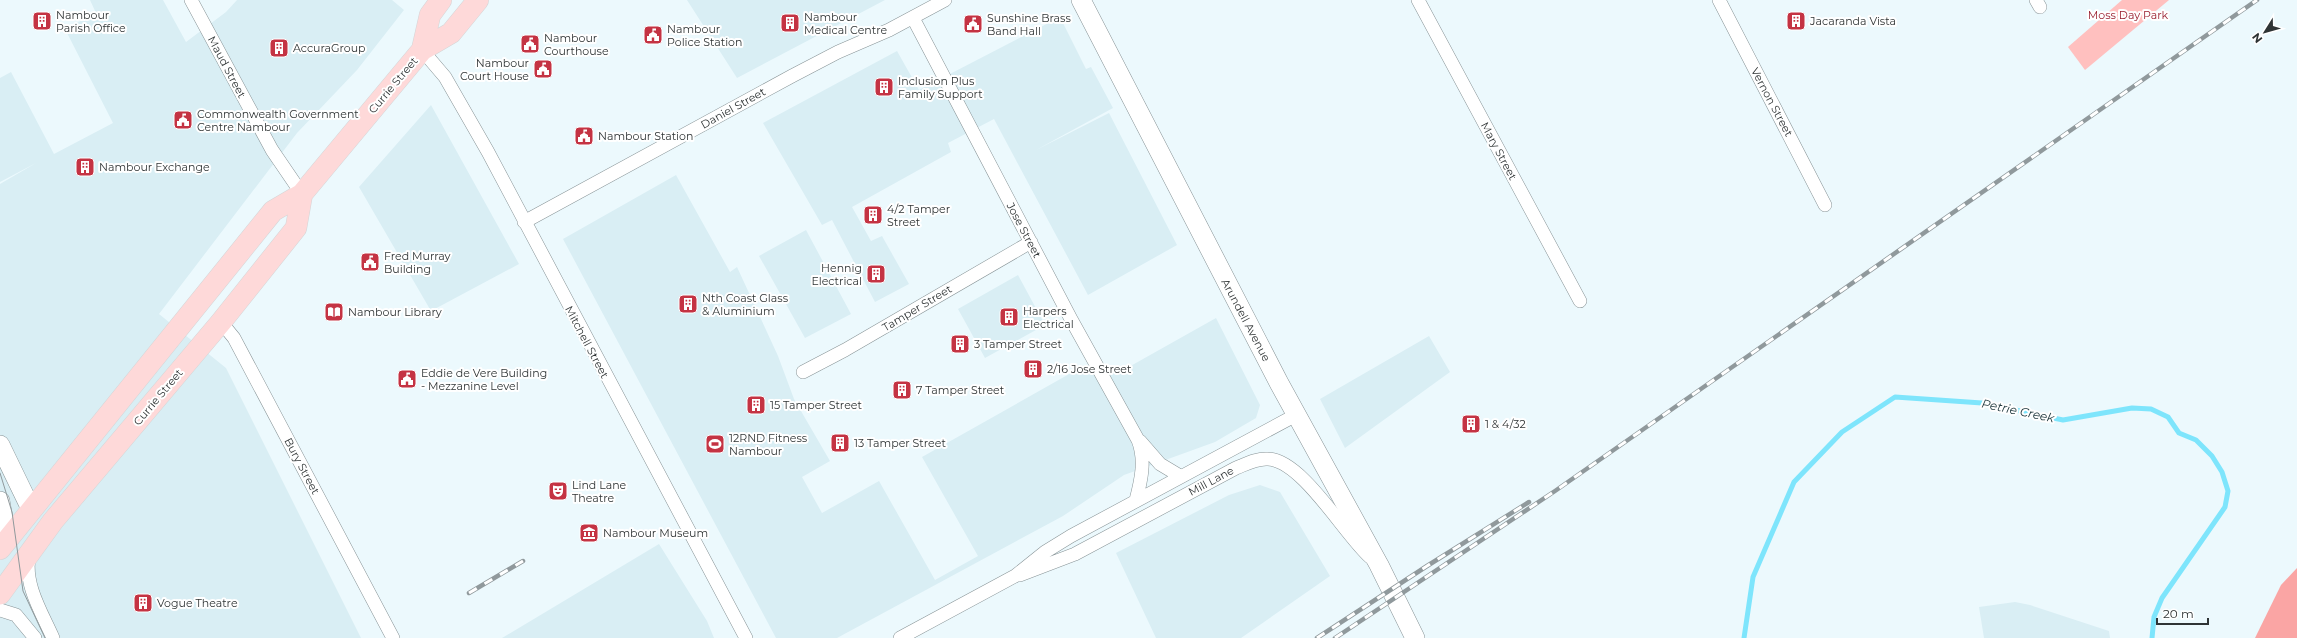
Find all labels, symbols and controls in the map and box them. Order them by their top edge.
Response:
place label: Nambour Parish Office [56,8,126,35]
park label: Moss Day Park [2088,8,2169,22]
building icon: Nambour Parish Office [31,10,53,32]
place label: Nambour Medical Centre [804,10,887,37]
building icon: Jacaranda Vista [1785,10,1807,32]
place label: Sunshine Brass Band Hall [987,11,1071,38]
building icon: Nambour Medical Centre [779,12,801,34]
north arrow [2245,12,2285,52]
public building icon: Sunshine Brass Band Hall [962,13,984,35]
place label: Jacaranda Vista [1809,14,1896,28]
place label: Nambour Police Station [667,22,742,49]
public building icon: Nambour Police Station [642,24,664,46]
text: N [2249,30,2265,46]
place label: Nambour Courthouse [544,31,609,58]
public building icon: Nambour Courthouse [519,33,541,55]
street label: Maud Street [205,34,249,101]
building icon: AccuraGroup [268,37,290,59]
place label: AccuraGroup [293,41,366,55]
street label: Currie Street [365,54,421,116]
place label: Nambour Court House [460,56,529,83]
public building icon: Nambour Court House [532,58,554,80]
street label: Vernon Street [1748,65,1796,139]
place label: Inclusion Plus Family Support [898,74,983,101]
building icon: Inclusion Plus Family Support [873,76,895,98]
street label: Daniel Street [698,84,768,132]
place label: Commonwealth Government Centre Nambour [197,107,359,134]
public building icon: Commonwealth Government Centre Nambour [172,109,194,131]
street label: Mary Street [1478,120,1520,183]
public building icon: Nambour Station [573,125,595,147]
place label: Nambour Station [598,129,693,143]
building icon: Nambour Exchange [74,156,96,178]
place label: Nambour Exchange [99,160,210,174]
street label: Jose Street [1003,199,1045,260]
place label: 4/2 Tamper Street [887,202,950,229]
building icon: 4/2 Tamper Street [862,204,884,226]
place label: Fred Murray Building [384,249,451,276]
public building icon: Fred Murray Building [359,251,381,273]
place label: Hennig Electrical [811,261,862,288]
building icon: Hennig Electrical [865,263,887,285]
street label: Arundell Avenue [1218,276,1274,364]
street label: Tamper Street [880,281,955,334]
place label: Nth Coast Glass & Aluminium [702,291,789,318]
building icon: Nth Coast Glass & Aluminium [677,293,699,315]
library icon: Nambour Library [323,301,345,323]
street label: Mitchell Street [562,303,612,381]
place label: Harpers Electrical [1023,304,1074,331]
place label: Nambour Library [348,305,442,319]
building icon: Harpers Electrical [998,306,1020,328]
building icon: 3 Tamper Street [949,333,971,355]
place label: 3 Tamper Street [974,337,1062,351]
building icon: 2/16 Jose Street [1022,358,1044,380]
place label: 2/16 Jose Street [1047,362,1132,376]
street label: Currie Street [130,366,186,428]
place label: Eddie de Vere Building - Mezzanine Level [421,366,547,393]
public building icon: Eddie de Vere Building - Mezzanine Level [396,368,418,390]
building icon: 7 Tamper Street [891,379,913,401]
place label: 7 Tamper Street [916,383,1005,397]
building icon: 15 Tamper Street [745,394,767,416]
water label: Petrie Creek [1980,395,2057,426]
place label: 15 Tamper Street [770,398,862,412]
building icon: 1 & 4/32 [1460,413,1482,435]
place label: 1 & 4/32 [1485,417,1526,431]
place label: 12RND Fitness Nambour [729,431,808,458]
building icon: 13 Tamper Street [829,432,851,454]
sports icon: 12RND Fitness Nambour [704,433,726,455]
street label: Bury Street [281,435,323,497]
place label: 13 Tamper Street [854,436,946,450]
street label: Mill Lane [1186,463,1236,499]
place label: Lind Lane Theatre [572,478,627,505]
theatre icon: Lind Lane Theatre [547,480,569,502]
museum icon: Nambour Museum [578,522,600,544]
place label: Nambour Museum [603,526,708,540]
building icon: Vogue Theatre [132,592,154,614]
place label: Vogue Theatre [157,596,238,610]
scale bar [2157,600,2208,626]
text: 20 m [2163,606,2194,621]

